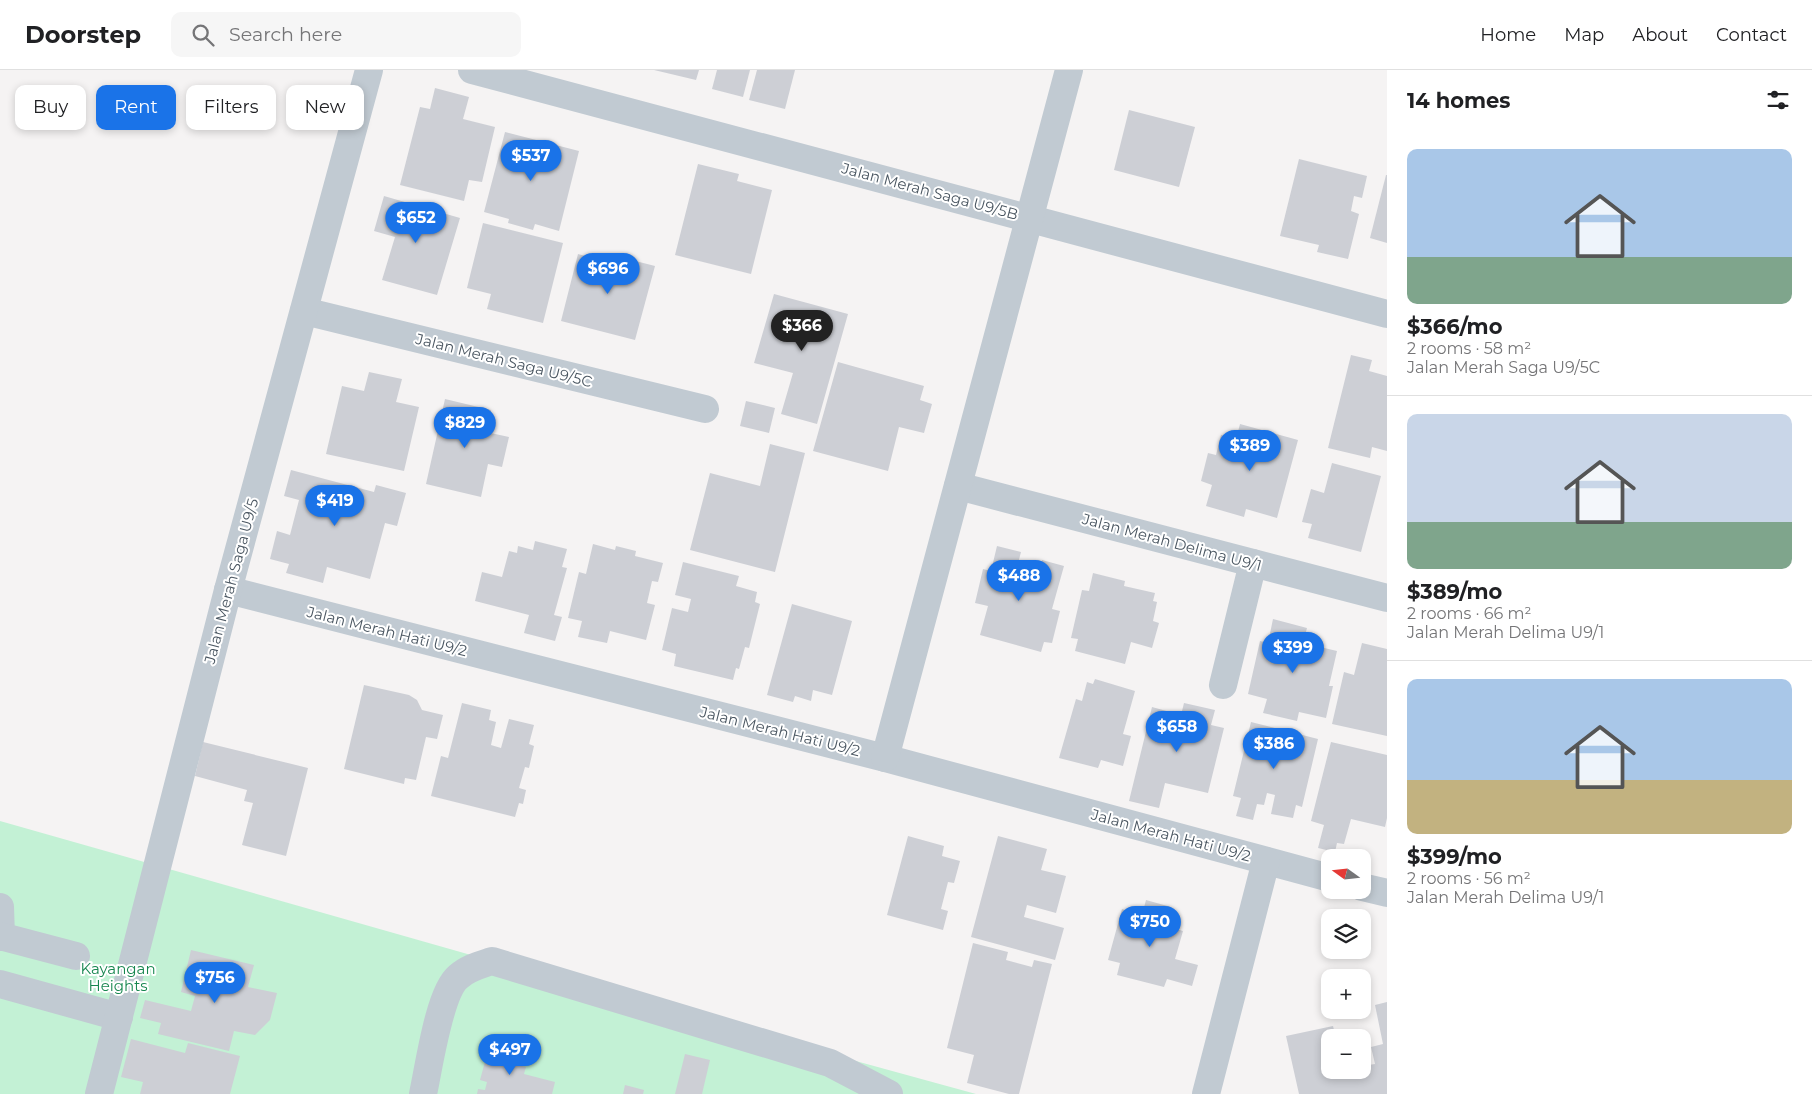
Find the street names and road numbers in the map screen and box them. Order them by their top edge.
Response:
street label: Jalan Merah Saga U9/5B [839,158,1020,224]
street label: Jalan Merah Saga U9/5C [413,329,594,391]
street label: Jalan Merah Saga U9/5 [200,496,262,667]
street label: Jalan Merah Delima U9/1 [1079,509,1264,575]
street label: Jalan Merah Hati U9/2 [304,602,469,660]
street label: Jalan Merah Hati U9/2 [697,702,862,760]
street label: Jalan Merah Hati U9/2 [1088,804,1253,865]

